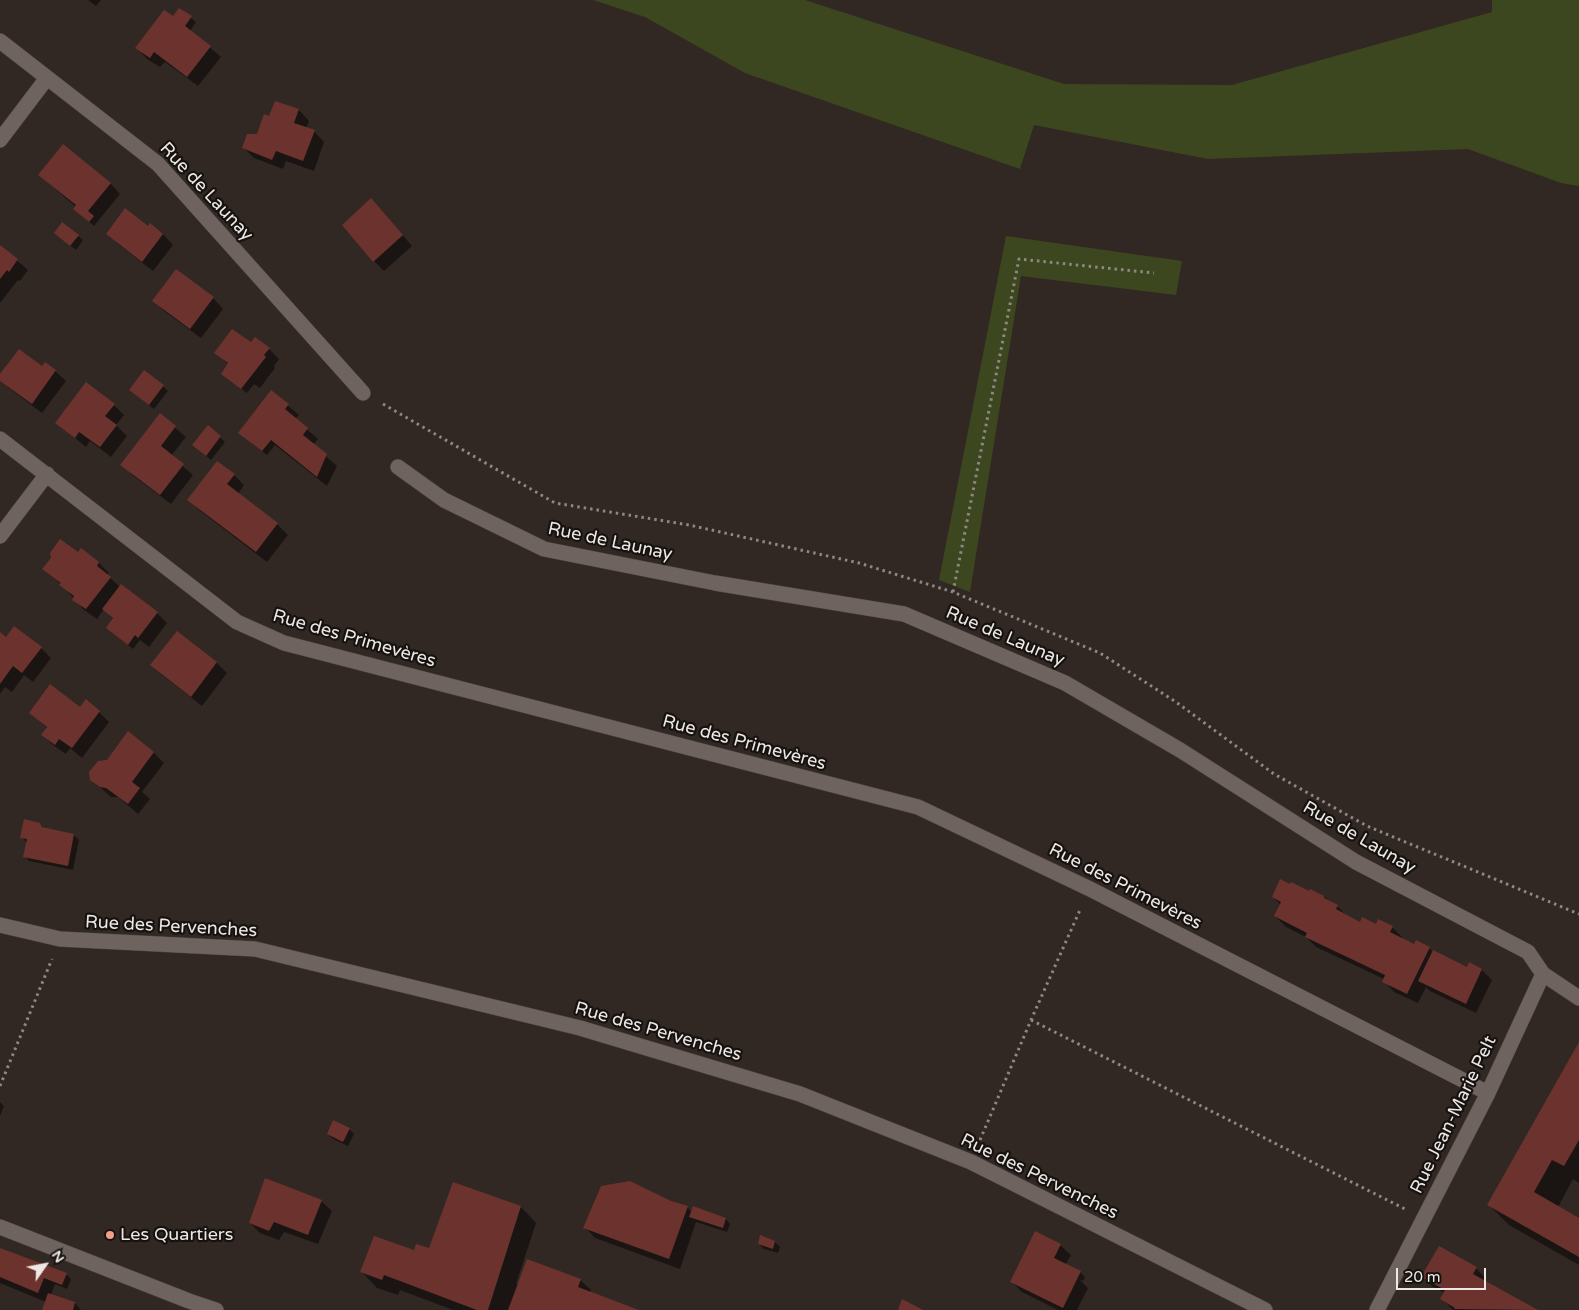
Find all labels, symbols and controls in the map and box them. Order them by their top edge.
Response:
street label: Rue de Launay [155,138,257,246]
street label: Rue de Launay [546,518,674,566]
street label: Rue de Launay [942,602,1068,672]
street label: Rue des Primevères [270,605,438,673]
street label: Rue des Primevères [660,711,828,775]
street label: Rue de Launay [1299,797,1419,879]
street label: Rue des Primevères [1045,839,1205,935]
street label: Rue des Pervenches [84,912,258,942]
street label: Rue des Pervenches [572,998,744,1066]
street label: Rue Jean-Marie Pelt [1406,1033,1502,1197]
street label: Rue des Pervenches [957,1130,1121,1224]
place label: Les Quartiers [120,1224,233,1246]
marker: Les Quartiers [104,1229,116,1241]
north arrow [20,1240,70,1290]
text: N [48,1247,68,1266]
scale bar [1399,1258,1489,1290]
text: 20 m [1404,1268,1441,1286]

